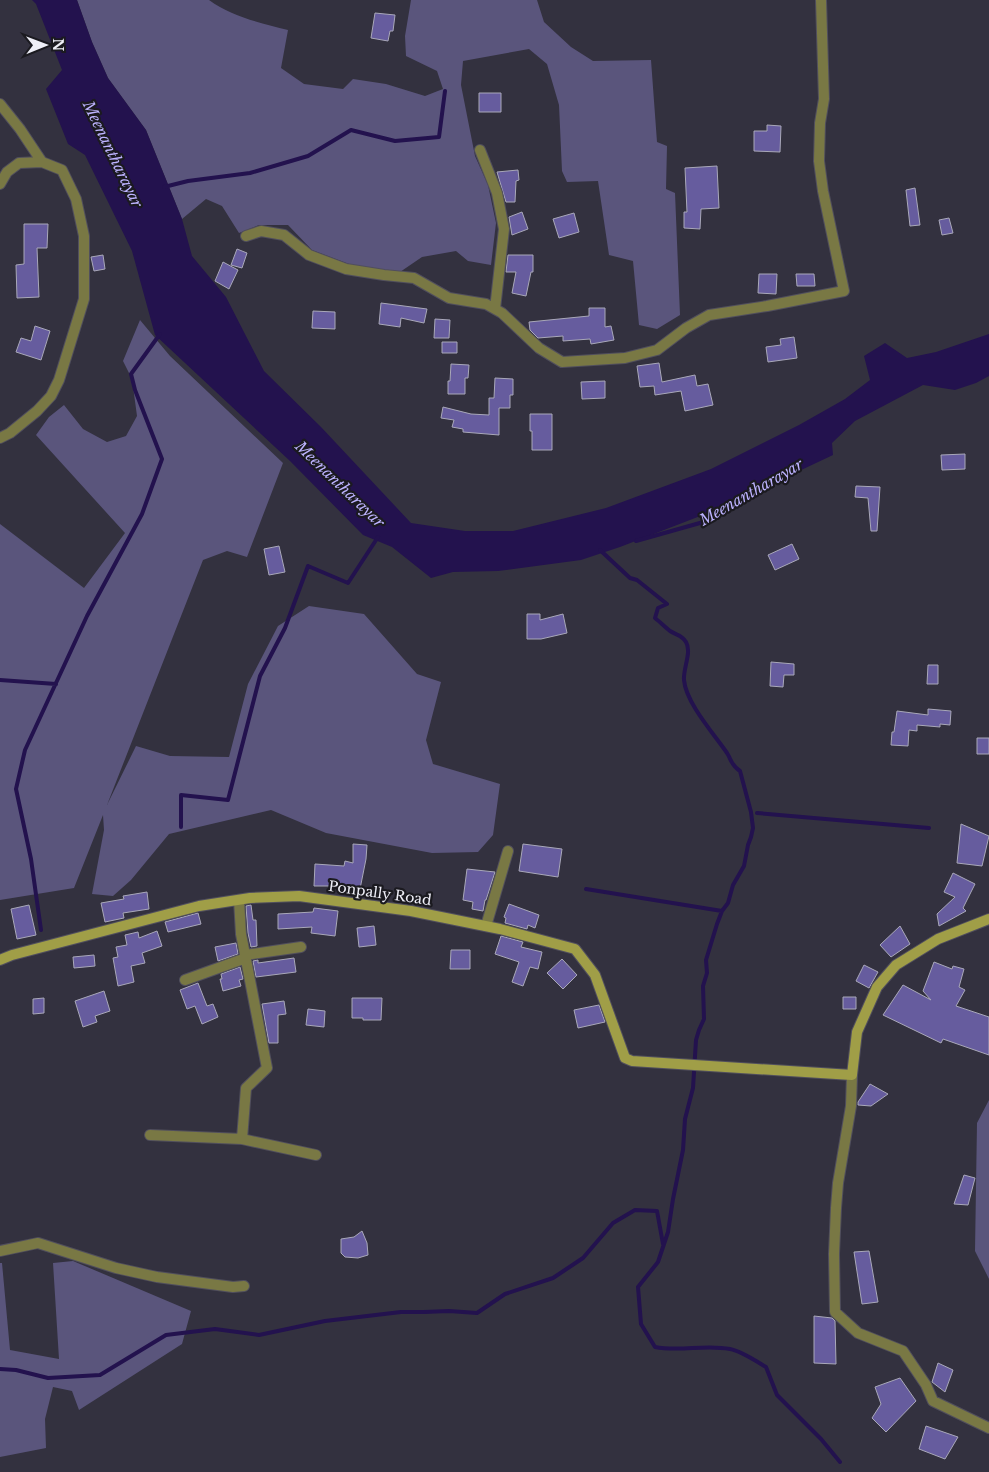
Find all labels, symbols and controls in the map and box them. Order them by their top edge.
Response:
north arrow [20,20,70,70]
text: N [49,38,67,52]
water label: Meenantharayar [78,97,148,212]
water label: Meenantharayar [291,436,389,532]
water label: Meenantharayar [695,454,807,530]
street label: Ponpally Road [327,877,433,909]

